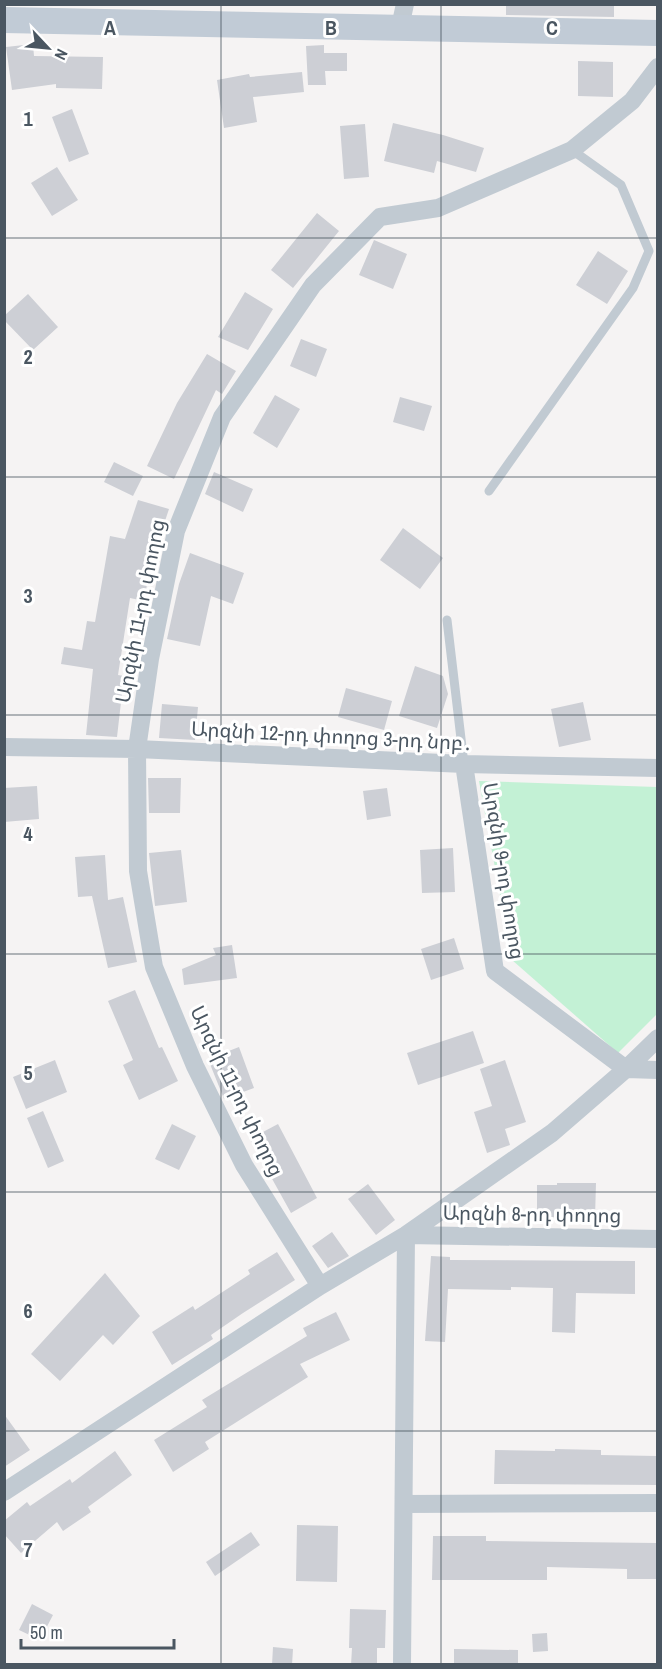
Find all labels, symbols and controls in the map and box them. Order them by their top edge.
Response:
text: A [104,14,116,41]
text: B [325,14,337,41]
text: C [546,14,558,41]
north arrow [18,18,78,78]
text: N [50,45,73,64]
text: 1 [23,105,33,132]
text: 2 [23,343,33,370]
street label: Արզնի 11-րդ փողոց [108,517,171,705]
text: 3 [23,582,33,609]
street label: Արզնի 12-րդ փողոց 3-րդ նրբ․ [190,715,474,756]
street label: Արզնի 9-րդ փողոց [477,780,532,961]
text: 4 [23,820,33,847]
street label: Արզնի 11-րդ փողոց [184,1001,291,1181]
text: 5 [23,1059,33,1086]
street label: Արզնի 8-րդ փողոց [442,1198,622,1229]
text: 6 [23,1297,33,1324]
text: 7 [23,1536,33,1563]
scale bar [21,1612,174,1650]
text: 50 m [30,1620,63,1645]

